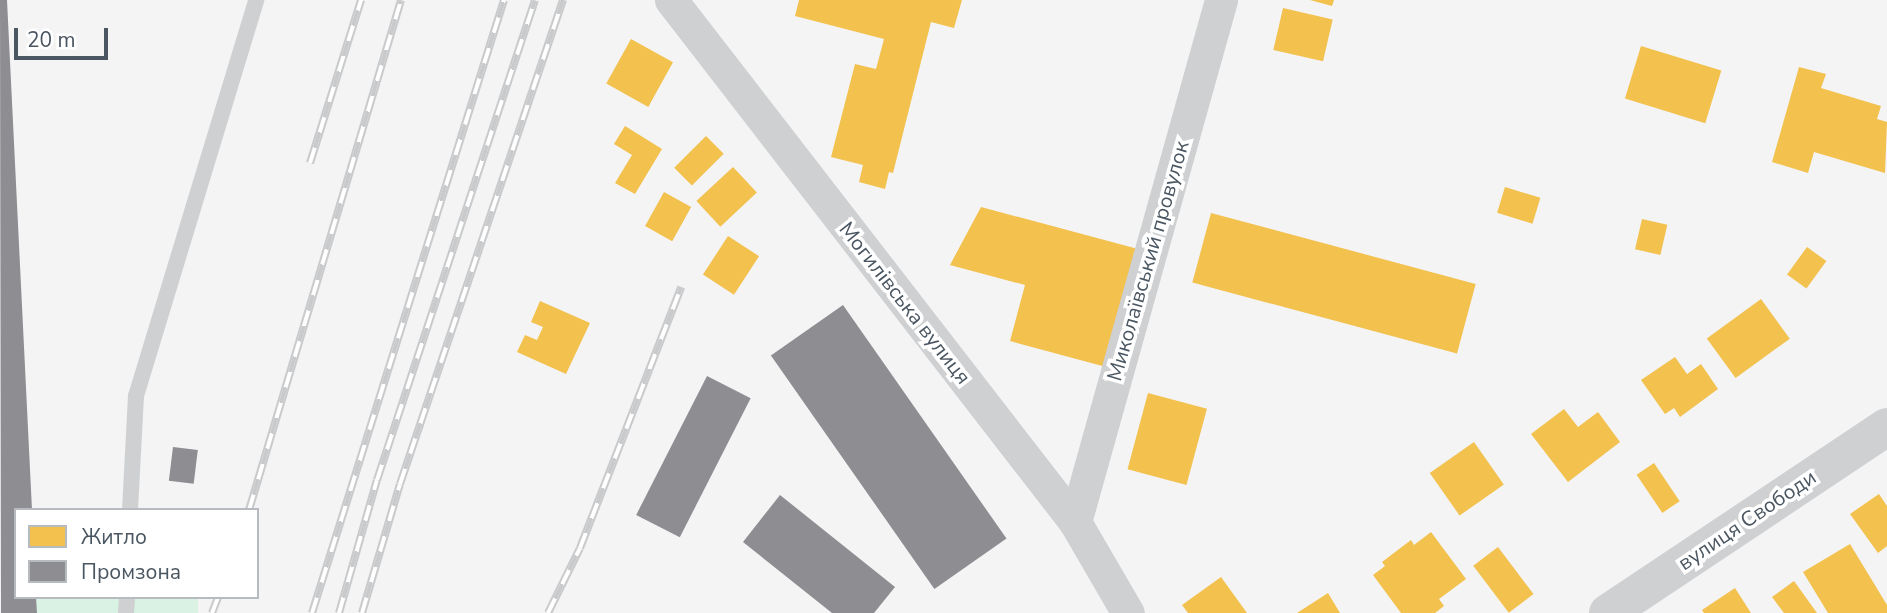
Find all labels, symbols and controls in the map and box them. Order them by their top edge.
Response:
scale bar [18,14,112,58]
text: 20 m [27,26,76,54]
street label: Миколаївський провулок [1102,138,1194,384]
street label: Могилівська вулиця [834,217,976,389]
street label: вулиця Свободи [1673,464,1821,576]
legend [14,508,259,599]
text: Житло [81,523,147,551]
text: Промзона [81,558,181,586]

